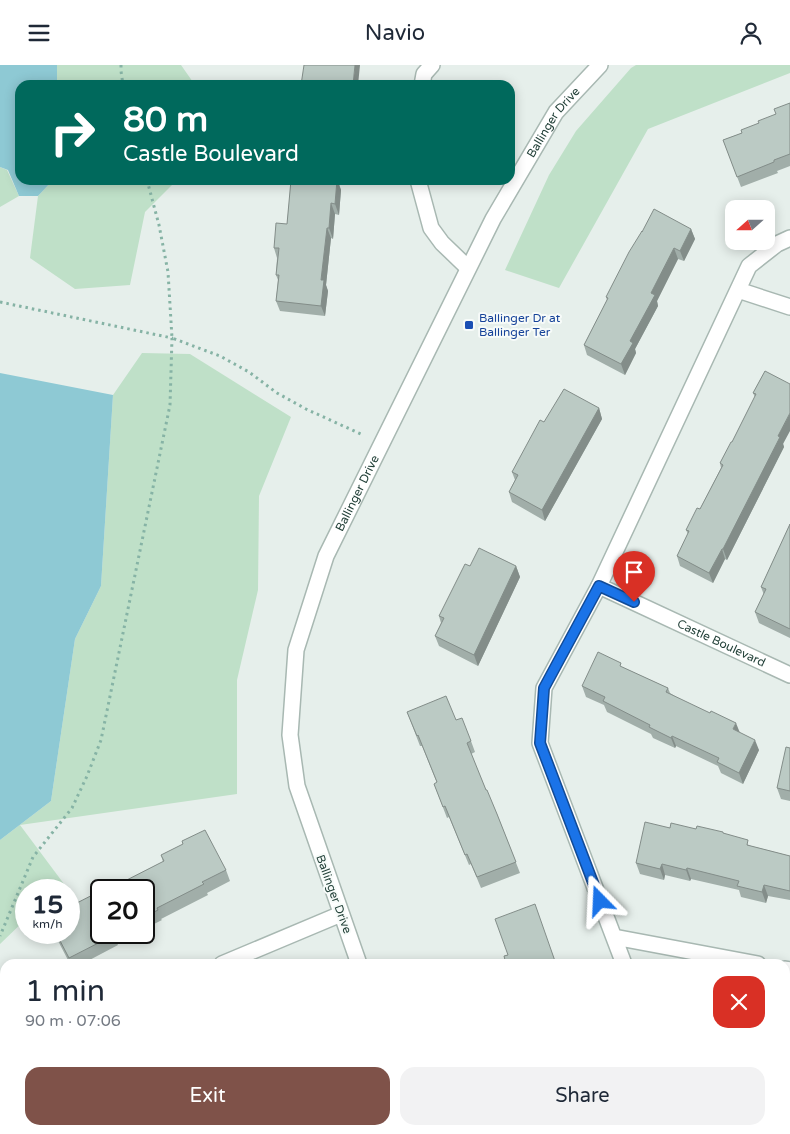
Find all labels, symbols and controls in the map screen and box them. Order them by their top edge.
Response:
icon: menu [25,19,53,47]
icon: person [737,19,765,47]
text: Navio [365,20,425,46]
street label: Ballinger Drive [524,84,583,160]
text: 80 m [123,99,208,141]
icon: right [40,100,105,165]
text: Castle Boulevard [123,141,299,167]
north arrow [725,200,775,250]
map controls [725,200,775,250]
place label: Ballinger Dr at Ballinger Ter [479,311,561,339]
marker: Ballinger Dr at Ballinger Ter [463,319,475,331]
street label: Ballinger Drive [332,453,382,533]
pin [613,551,655,602]
icon: arrive [620,558,648,586]
street label: Castle Boulevard [675,616,768,670]
street label: Ballinger Drive [313,853,355,936]
position arrow [573,874,625,926]
speed limit sign: 20 [90,879,155,944]
text: 15 [32,890,63,920]
text: km/h [32,917,63,931]
text: 1 min [25,973,105,1010]
button: close [713,976,765,1028]
text: 90 m · 07:06 [25,1011,121,1031]
button: Exit [25,1067,390,1125]
button: Share [400,1067,765,1125]

